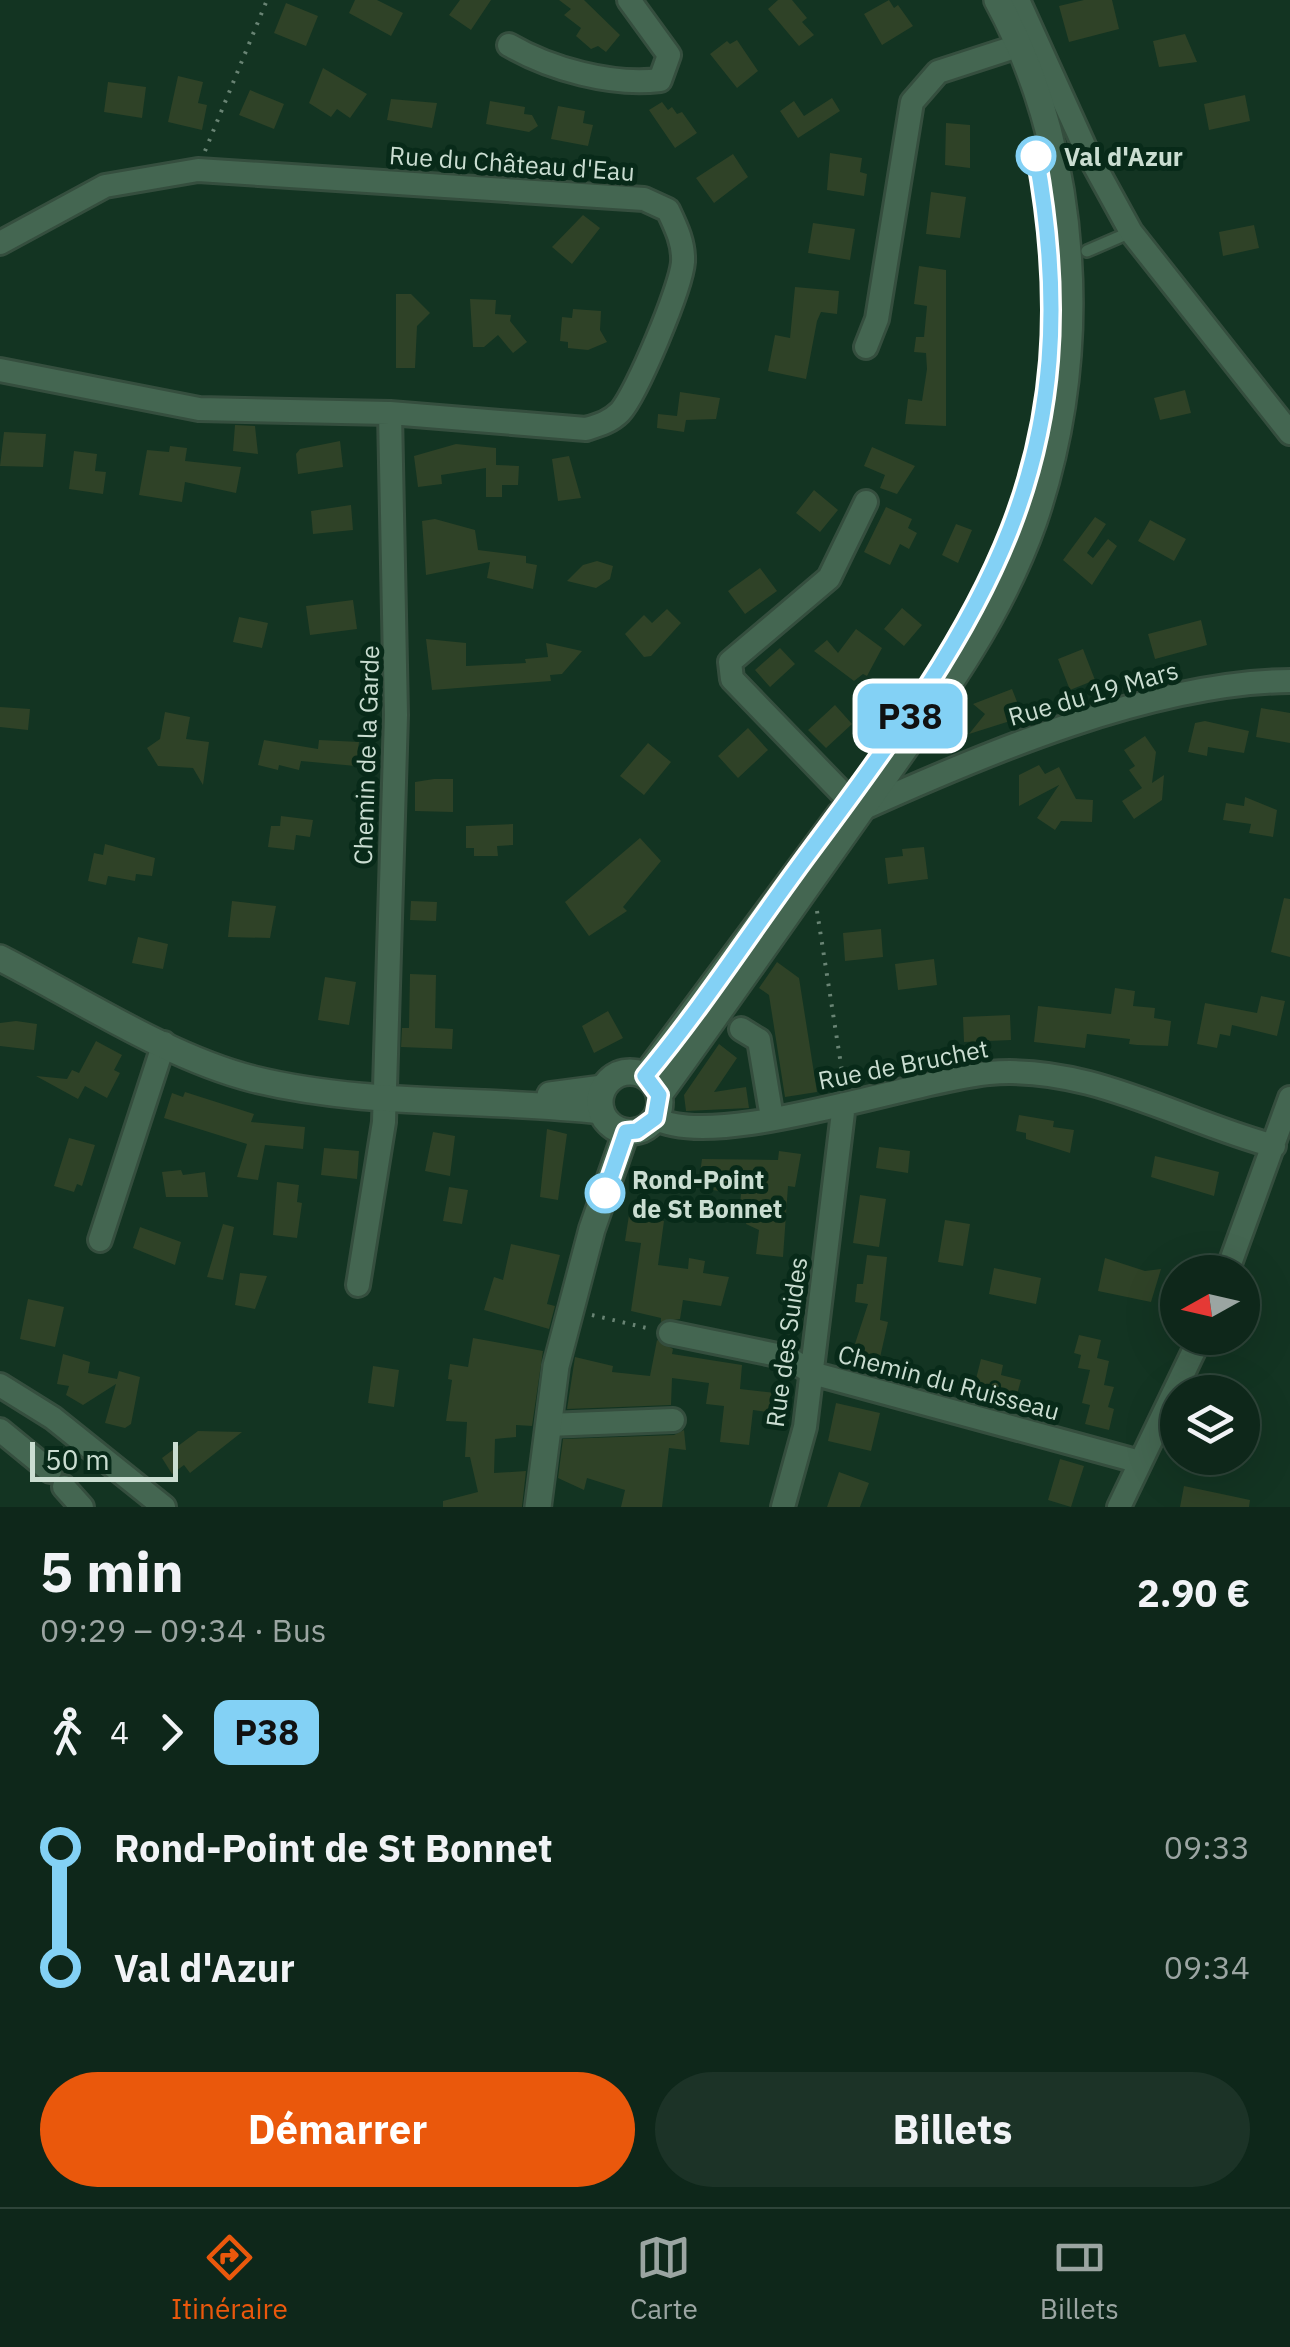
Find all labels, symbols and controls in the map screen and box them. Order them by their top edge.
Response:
marker: Val d'Azur [1017,137,1055,175]
street label: Rue du Château d'Eau [388,138,636,188]
place label: Val d'Azur [1064,140,1183,173]
street label: Chemin de la Garde [346,645,386,865]
street label: Rue du 19 Mars [1004,653,1182,733]
line badge: P38 [852,684,968,748]
text: P38 [878,693,942,739]
street label: Rue de Bruchet [815,1031,991,1097]
place label: Rond-Point de St Bonnet [632,1163,782,1225]
marker: Rond-Point de St Bonnet [586,1174,624,1212]
street label: Rue des Suides [758,1255,814,1429]
north arrow [1160,1255,1260,1355]
map controls [1160,1255,1260,1475]
street label: Chemin du Ruisseau [835,1337,1063,1427]
button: layers [1160,1375,1260,1475]
scale bar [30,1437,178,1482]
text: 50 m [45,1441,110,1478]
text: 5 min [40,1536,184,1607]
text: 2.90 € [1137,1568,1250,1617]
text: 09:29 – 09:34 · Bus [40,1609,326,1651]
icon: walk [40,1705,95,1760]
icon: forward [144,1705,199,1760]
text: P38 [234,1709,299,1755]
text: 4 [110,1711,129,1753]
text: Rond-Point de St Bonnet [114,1823,553,1872]
text: 09:33 [1164,1826,1250,1868]
text: Val d'Azur [114,1943,295,1992]
text: 09:34 [1164,1946,1250,1988]
button: Démarrer [40,2072,635,2187]
button: Billets [655,2072,1250,2187]
tab: Itinéraire [171,2230,288,2327]
tab: Carte [630,2230,698,2327]
tab: Billets [1040,2230,1119,2327]

